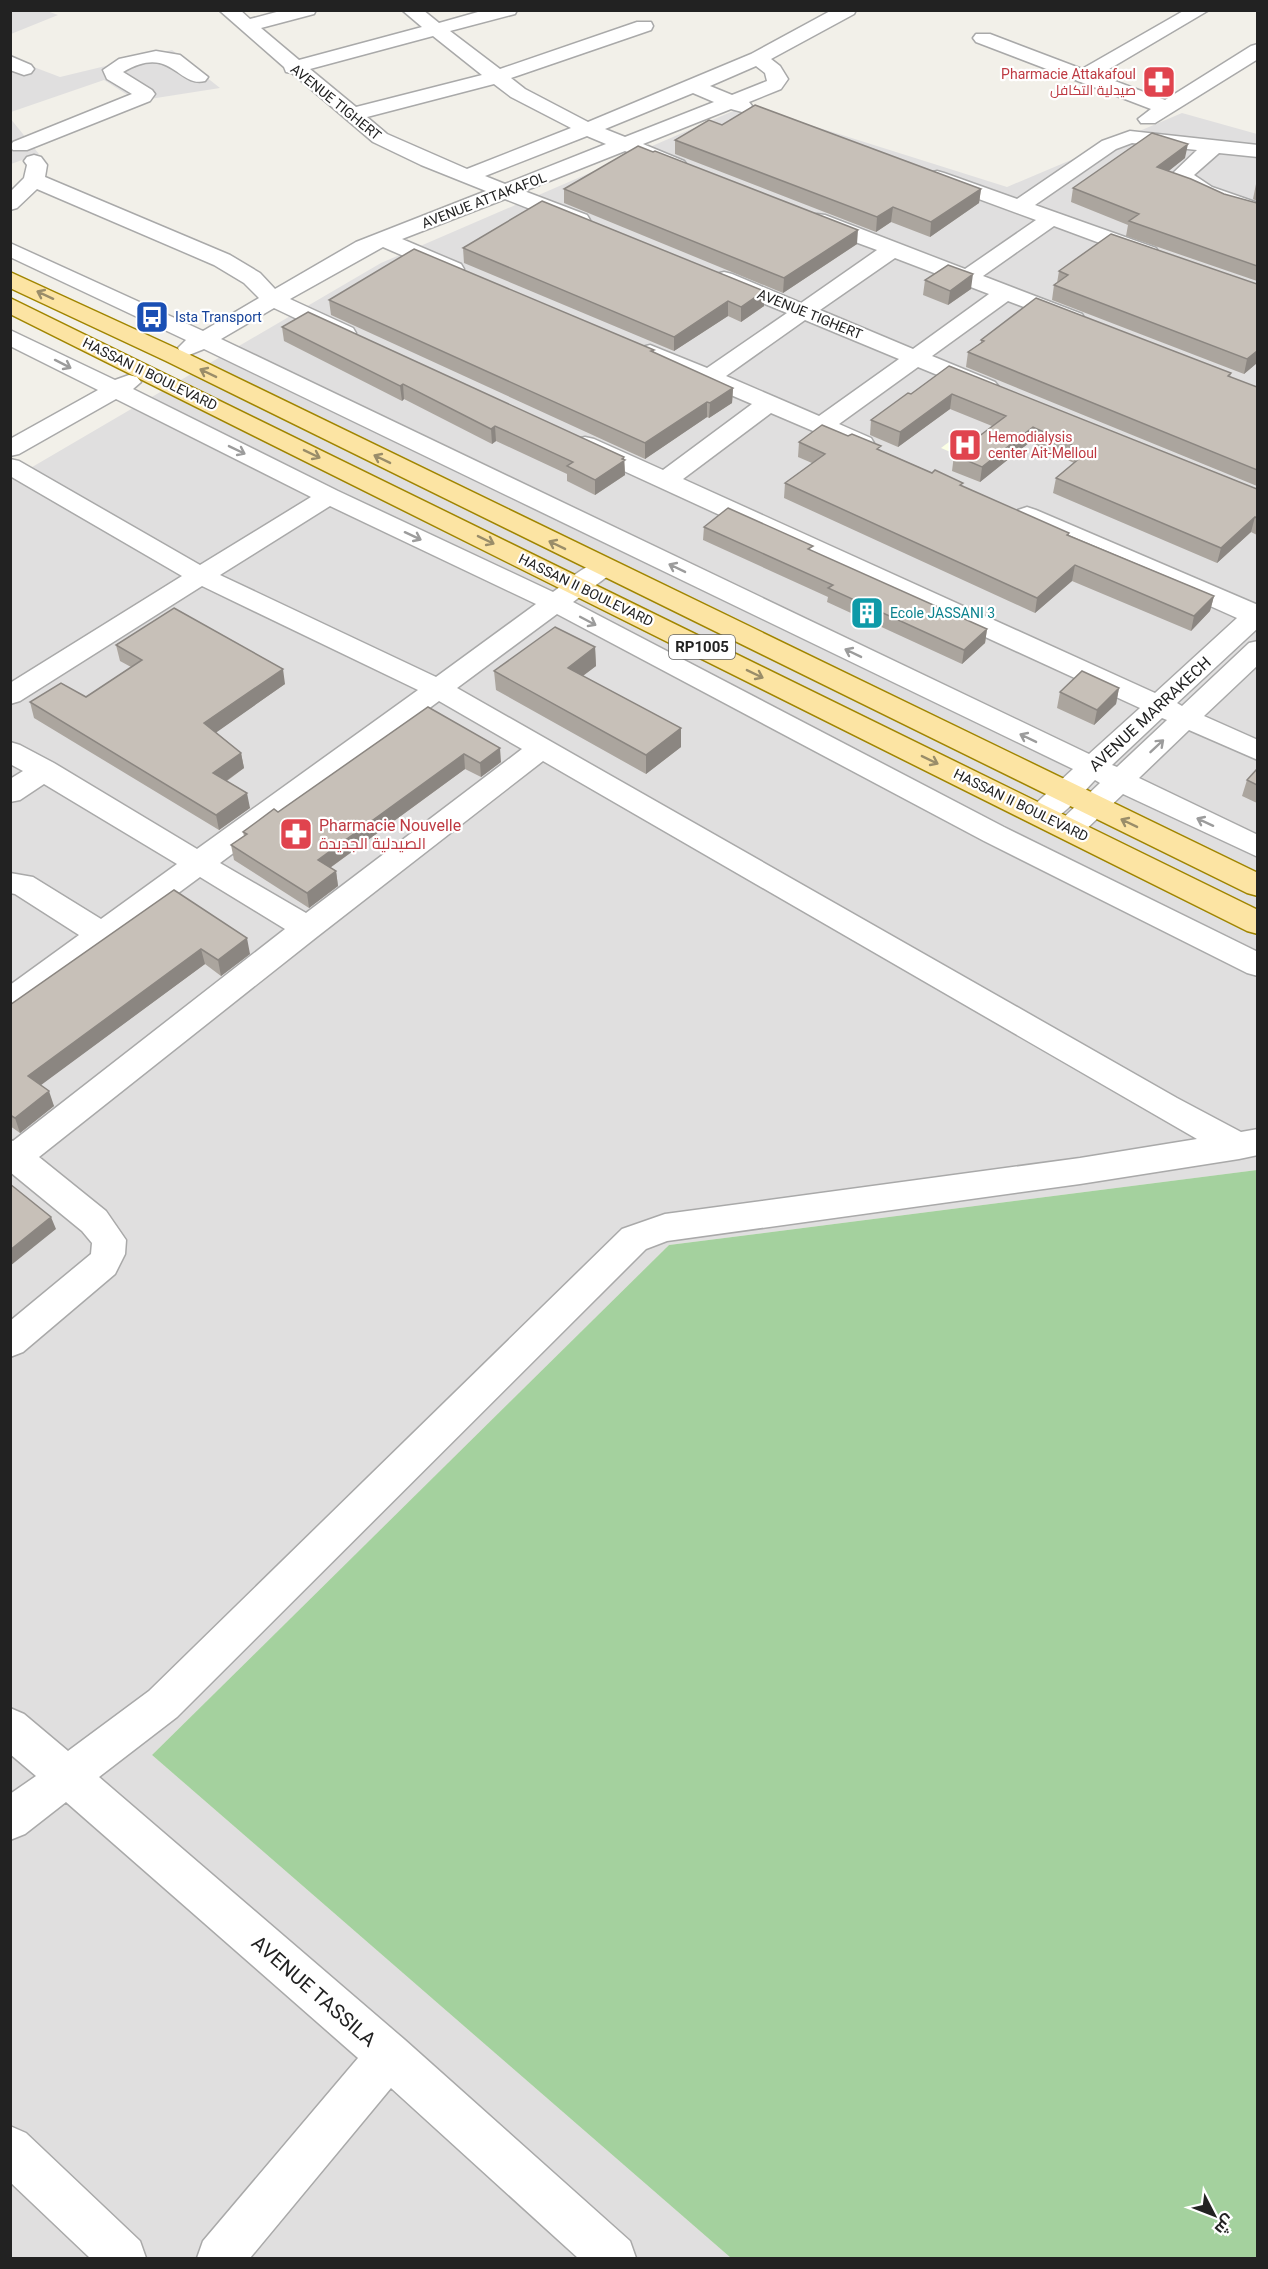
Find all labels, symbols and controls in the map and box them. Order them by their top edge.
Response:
street label: AVENUE TIGHERT [288,61,385,144]
pharmacy icon: Pharmacie Attakafoul صيدلية التكافل [1141,64,1177,100]
place label: Pharmacie Attakafoul صيدلية التكافل [1001,66,1136,98]
street label: AVENUE ATTAKAFOL [419,169,549,231]
street label: AVENUE TIGHERT [755,286,865,343]
one-way arrow [36,289,54,301]
bus stop icon: Ista Transport [134,299,170,335]
place label: Ista Transport [175,309,262,325]
street label: HASSAN II BOULEVARD [80,334,220,414]
one-way arrow [53,358,71,370]
one-way arrow [199,367,217,378]
hospital icon: Hemodialysis center Ait-Melloul [947,427,983,463]
place label: Hemodialysis center Ait-Melloul [988,429,1097,461]
one-way arrow [228,445,246,457]
one-way arrow [302,448,320,460]
one-way arrow [374,453,392,465]
one-way arrow [403,530,421,542]
one-way arrow [477,535,495,547]
one-way arrow [549,539,567,551]
street label: HASSAN II BOULEVARD [516,550,656,630]
one-way arrow [669,562,687,574]
building icon: Ecole JASSANI 3 [849,595,885,631]
place label: Ecole JASSANI 3 [890,605,995,621]
one-way arrow [579,615,597,627]
road number: RP1005 [669,635,735,659]
one-way arrow [845,647,862,659]
street label: AVENUE MARRAKECH [1085,653,1215,775]
one-way arrow [746,668,764,680]
one-way arrow [1020,732,1038,743]
one-way arrow [1149,739,1164,753]
one-way arrow [920,755,938,766]
street label: HASSAN II BOULEVARD [951,765,1091,845]
one-way arrow [1196,815,1214,827]
pharmacy icon: Pharmacie Nouvelle الصيدلية الجديدة [278,816,314,852]
place label: Pharmacie Nouvelle الصيدلية الجديدة [319,816,461,853]
one-way arrow [1121,817,1139,829]
street label: AVENUE TASSILA [247,1930,381,2052]
north arrow [1184,2185,1244,2245]
text: ش [1211,2211,1239,2239]

